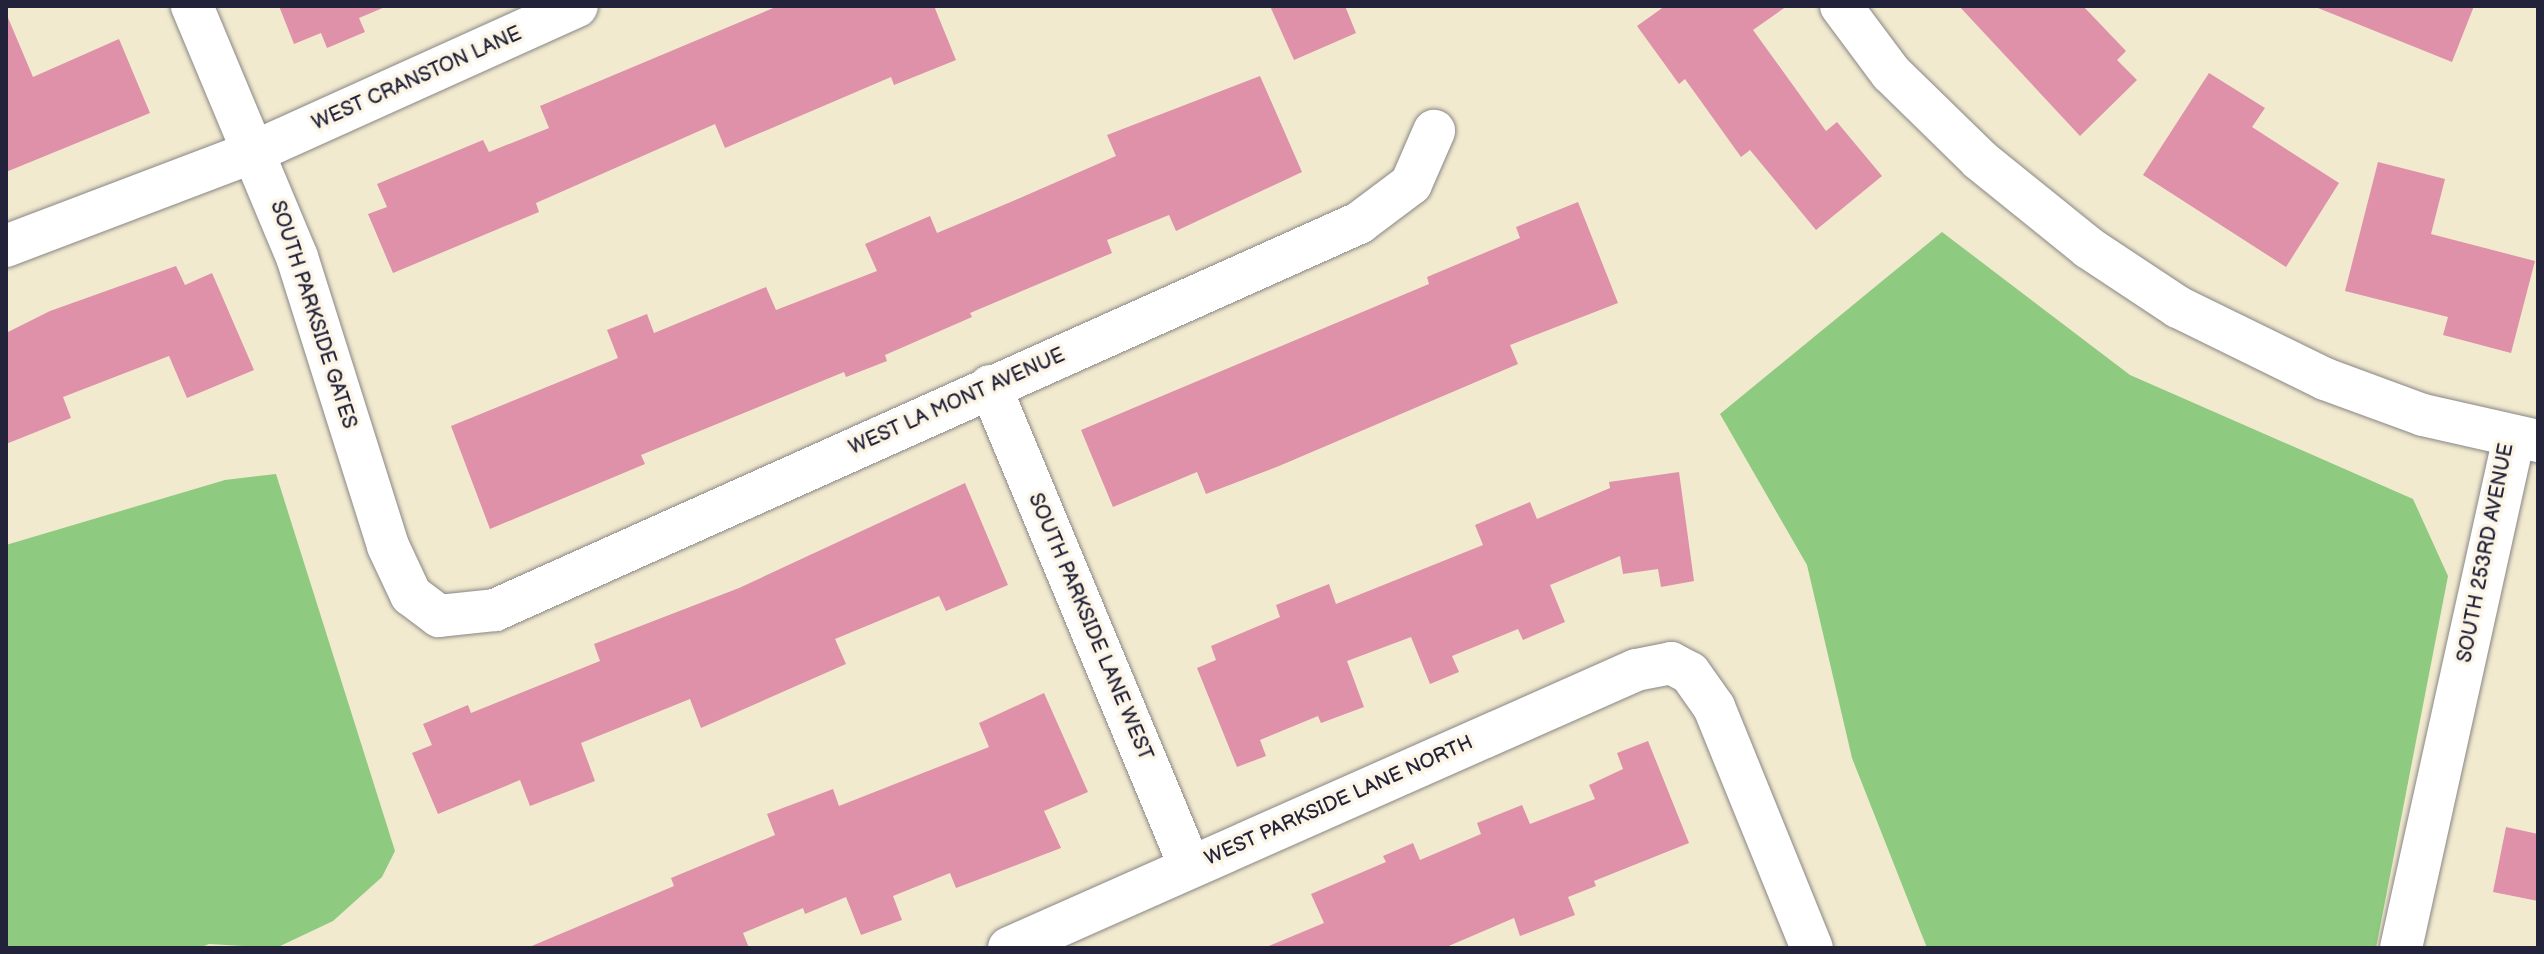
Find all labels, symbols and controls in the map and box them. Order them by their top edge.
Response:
street label: WEST CRANSTON LANE [309,22,525,136]
street label: SOUTH PARKSIDE GATES [265,198,361,432]
street label: WEST LA MONT AVENUE [845,344,1069,460]
street label: SOUTH 253RD AVENUE [2453,441,2519,665]
street label: SOUTH PARKSIDE LANE WEST [1023,490,1157,764]
street label: WEST PARKSIDE LANE NORTH [1201,731,1477,871]

